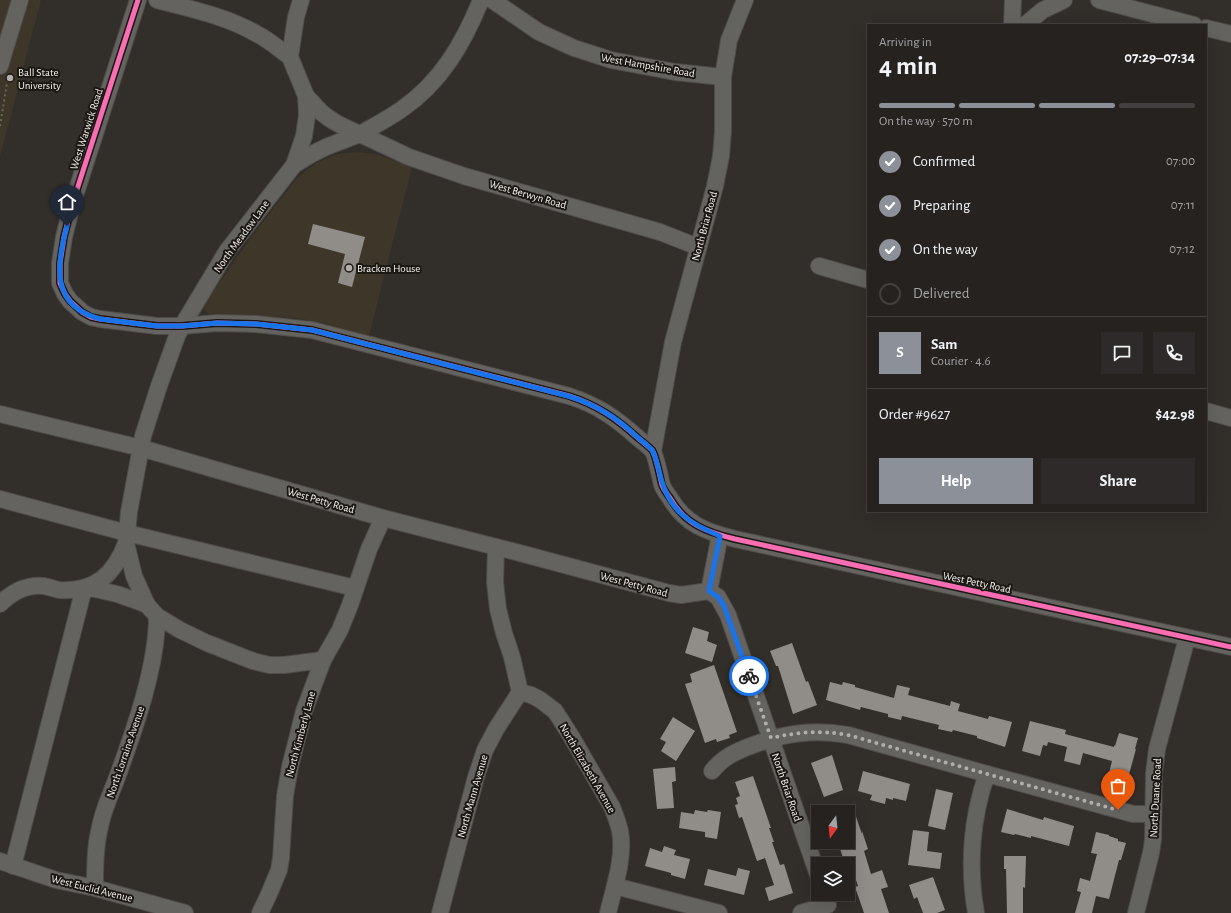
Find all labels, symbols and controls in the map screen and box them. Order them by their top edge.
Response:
text: Arriving in [879,36,932,49]
text: 07:29–07:34 [1124,50,1195,65]
street label: West Hampshire Road [600,52,696,79]
text: 4 min [879,53,938,79]
place label: Ball State University [18,67,61,91]
marker: Ball State University [5,73,15,83]
street label: West Warwick Road [68,87,105,171]
text: On the way · 570 m [879,115,973,128]
icon: check [879,151,901,173]
text: Confirmed [913,154,975,169]
text: 07:00 [1166,155,1195,168]
street label: West Berwyn Road [488,178,568,211]
pin [50,185,84,226]
street label: North Briar Road [690,190,719,262]
icon: home [56,191,78,213]
icon: check [879,195,901,217]
street label: North Meadow Lane [212,198,271,274]
text: Preparing [913,198,970,213]
text: 07:11 [1171,199,1195,212]
icon: check [879,239,901,261]
text: On the way [913,242,978,257]
text: 07:12 [1169,243,1195,256]
marker: Bracken House [344,263,354,273]
place label: Bracken House [357,263,420,274]
text: Delivered [913,286,970,301]
button: chat [1101,332,1143,374]
button: phone [1153,332,1195,374]
text: Sam [931,337,957,352]
text: S [896,345,904,360]
text: Courier · 4.6 [931,355,991,368]
text: Order #9627 [879,407,950,422]
text: $42.98 [1156,407,1195,422]
button: Help [879,458,1033,504]
button: Share [1041,458,1195,504]
street label: West Petty Road [286,486,356,515]
street label: West Petty Road [599,570,669,599]
street label: West Petty Road [942,570,1012,595]
courier [729,656,769,696]
icon: bike [738,665,760,687]
street label: North Kimberly Lane [284,690,317,778]
street label: North Lorraine Avenue [105,705,146,799]
street label: North Elizabeth Avenue [557,722,618,815]
street label: North Briar Road [770,752,803,823]
street label: North Mann Avenue [455,753,490,839]
street label: North Duane Road [1148,758,1163,838]
pin [1101,769,1135,810]
icon: bag [1107,775,1129,797]
north arrow [811,805,855,849]
map controls [811,805,855,901]
button: layers [811,857,855,901]
street label: West Euclid Avenue [50,873,134,904]

